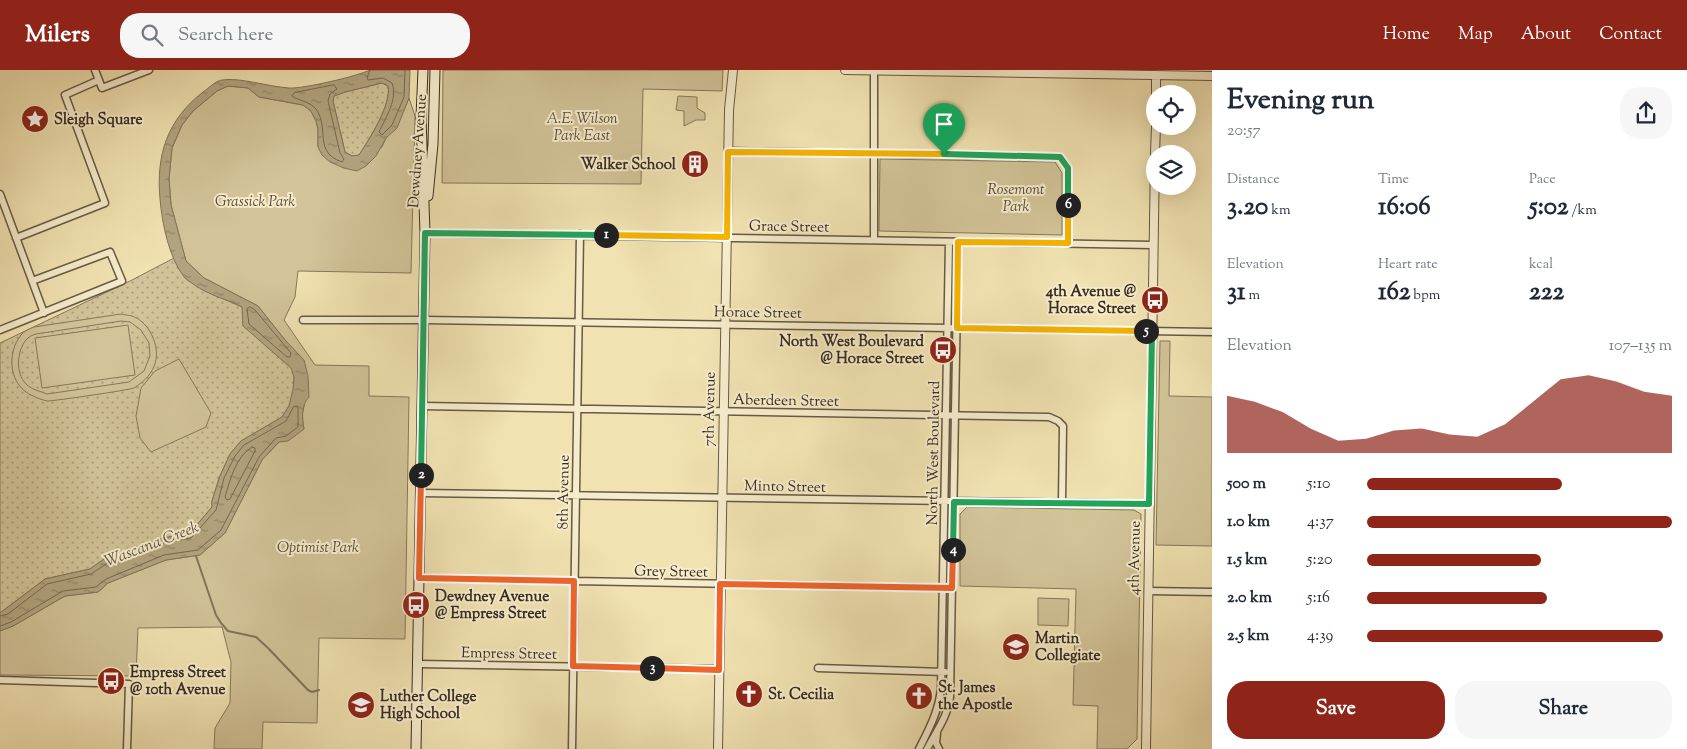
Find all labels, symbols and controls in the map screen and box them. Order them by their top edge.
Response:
search box [120,13,470,58]
text: Milers [25,18,90,52]
icon: search [138,21,166,49]
text: Search here [178,22,273,49]
text: Home [1383,22,1430,48]
text: Map [1458,22,1493,48]
text: About [1521,22,1571,48]
text: Contact [1599,22,1662,48]
text: Evening run [1227,81,1374,121]
map controls [1146,85,1196,195]
button: locate [1146,85,1196,135]
button: share [1620,87,1672,139]
street label: Dewdney Avenue [404,93,433,209]
pin [923,103,965,154]
place icon: Sleigh Square [20,104,50,134]
park label: A.E. Wilson Park East [546,109,618,147]
place label: Sleigh Square [54,110,143,131]
icon: arrive [930,110,958,138]
text: 20:57 [1227,120,1260,143]
button: layers [1146,145,1196,195]
building icon: Walker School [680,149,710,179]
place label: Walker School [580,155,677,176]
text: Distance [1227,170,1280,190]
text: Time [1378,170,1409,190]
text: Pace [1529,170,1556,190]
park label: Rosemont Park [987,180,1045,218]
text: 3.20 [1227,190,1268,226]
text: 16:06 [1378,190,1431,226]
text: 5:02 [1529,190,1568,226]
park label: Grassick Park [215,192,295,213]
pin: 6 [1056,192,1080,218]
text: 6 [1065,195,1072,215]
text: km [1268,201,1291,221]
text: /km [1568,201,1597,221]
street label: Grace Street [749,216,829,239]
pin: 1 [594,222,618,248]
text: 1 [604,225,609,245]
text: Elevation [1227,255,1284,275]
text: Heart rate [1378,255,1438,275]
text: kcal [1529,255,1553,275]
text: 31 [1227,275,1246,311]
text: 162 [1378,275,1410,311]
text: 222 [1529,275,1564,311]
place label: 4th Avenue @ Horace Street [1045,282,1137,320]
bus stop icon: 4th Avenue @ Horace Street [1140,285,1170,315]
text: m [1246,286,1260,306]
text: bpm [1410,286,1440,306]
street label: Horace Street [714,302,802,325]
pin: 5 [1134,318,1158,344]
text: 5 [1144,321,1149,341]
place label: North West Boulevard @ Horace Street [779,332,925,370]
bus stop icon: North West Boulevard @ Horace Street [928,335,958,365]
text: Elevation [1227,335,1292,358]
text: 107–135 m [1609,335,1672,358]
street label: 7th Avenue [699,371,722,447]
street label: North West Boulevard [923,380,946,526]
street label: Aberdeen Street [733,390,839,413]
street label: 8th Avenue [553,454,576,530]
pin: 2 [408,462,434,488]
text: 2 [418,465,425,485]
text: 500 m [1227,473,1266,496]
text: 5:10 [1307,473,1330,496]
street label: Minto Street [744,476,826,499]
text: 1.0 km [1227,511,1270,534]
text: 4:37 [1307,511,1334,534]
water label: Wascana Creek [101,517,202,574]
street label: 4th Avenue [1124,521,1147,596]
park label: Optimist Park [277,538,359,559]
pin: 4 [940,538,966,562]
text: 4 [950,540,957,560]
text: 1.5 km [1227,549,1267,572]
text: 5:20 [1307,549,1333,572]
street label: Grey Street [634,561,708,584]
place label: Dewdney Avenue @ Empress Street [435,587,549,625]
text: 2.0 km [1227,587,1272,610]
text: 5:16 [1307,587,1330,610]
bus stop icon: Dewdney Avenue @ Empress Street [401,590,431,620]
text: 2.5 km [1227,625,1269,648]
text: 4:39 [1307,625,1333,648]
place label: Martin Collegiate [1035,629,1100,667]
school or university icon: Martin Collegiate [1001,632,1031,662]
street label: Empress Street [461,643,557,666]
pin: 3 [640,656,664,680]
text: 3 [650,658,655,678]
place label: Empress Street @ 10th Avenue [130,663,227,701]
bus stop icon: Empress Street @ 10th Avenue [96,666,126,696]
place label: St. James the Apostle [938,678,1013,716]
church icon: St. Cecilia [734,679,764,709]
church icon: St. James the Apostle [904,681,934,711]
button: Save [1227,681,1445,739]
button: Share [1455,681,1672,739]
place label: St. Cecilia [768,685,834,706]
place label: Luther College High School [380,687,477,725]
school or university icon: Luther College High School [346,690,376,720]

